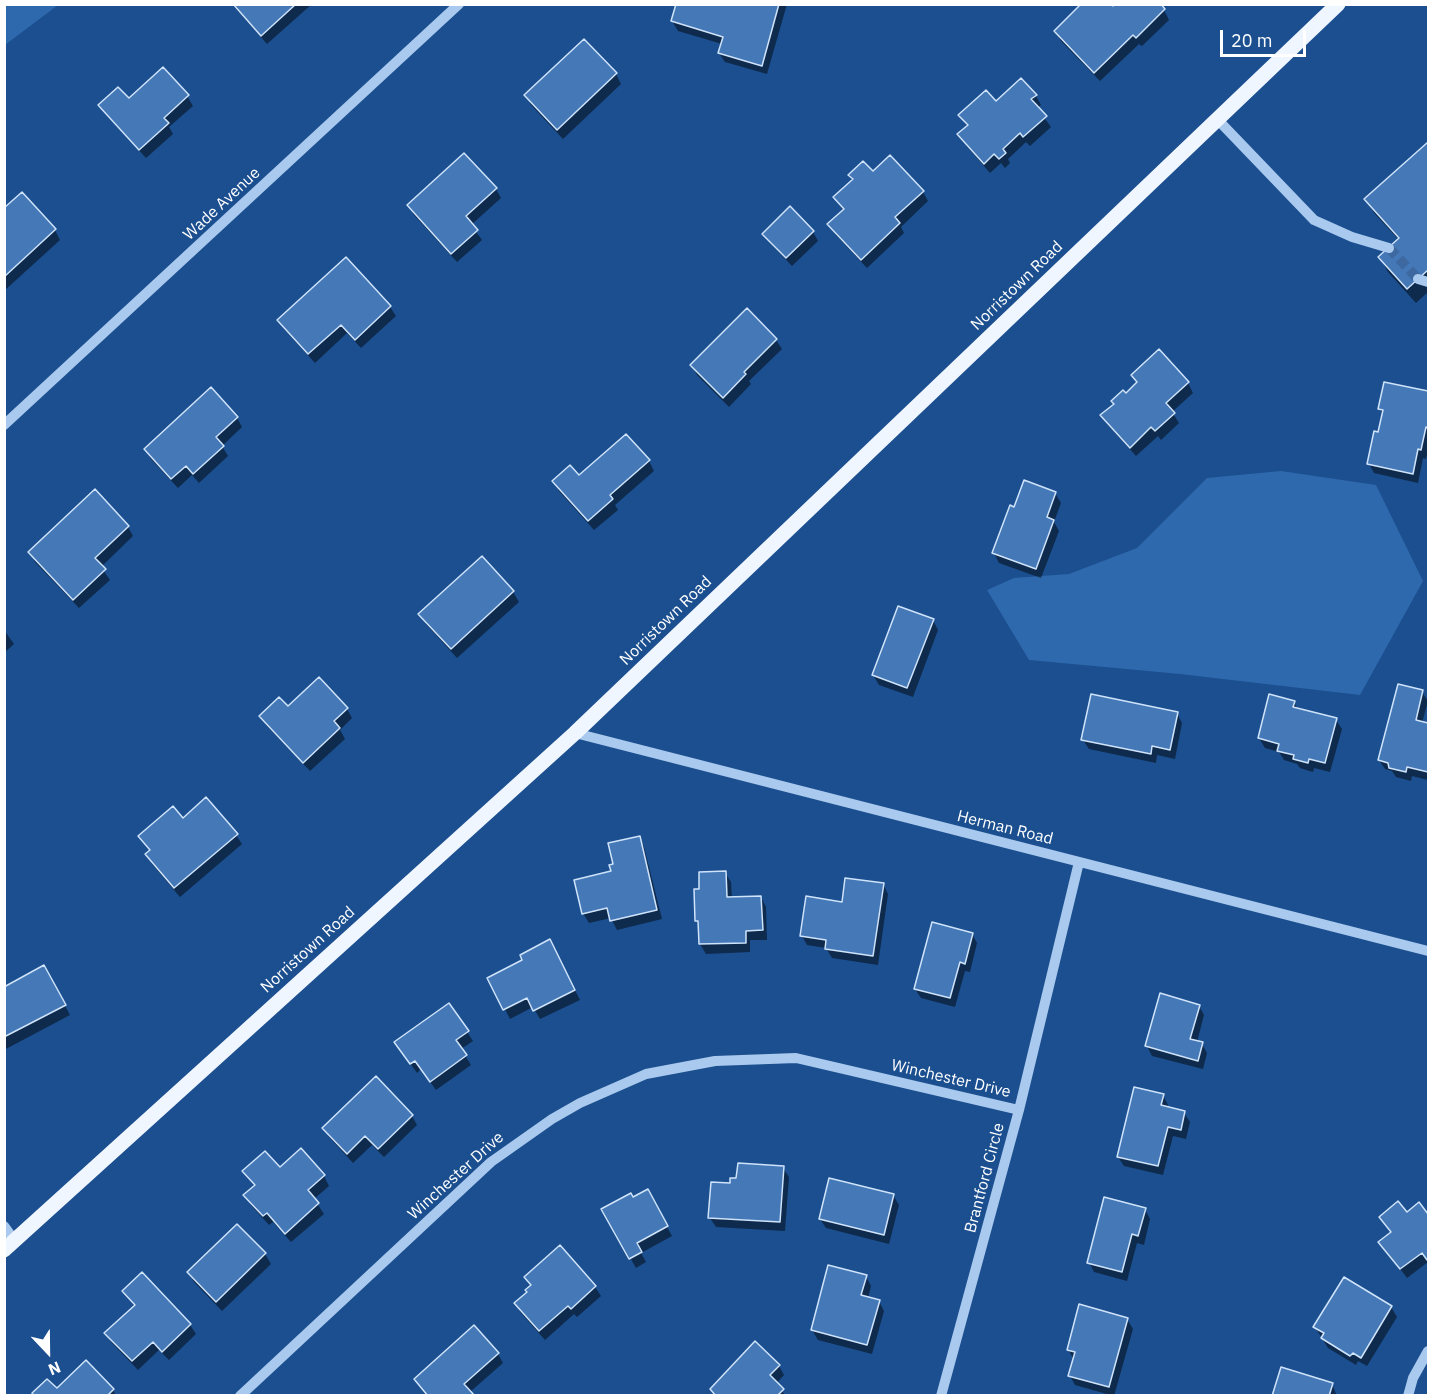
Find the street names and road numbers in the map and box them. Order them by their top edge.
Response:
street label: Wade Avenue [180,164,264,244]
street label: Norristown Road [967,237,1067,335]
street label: Norristown Road [616,572,716,670]
street label: Herman Road [955,807,1055,849]
street label: Norristown Road [257,903,359,997]
street label: Winchester Drive [889,1056,1013,1102]
street label: Brantford Circle [961,1121,1009,1235]
street label: Winchester Drive [404,1128,508,1224]

